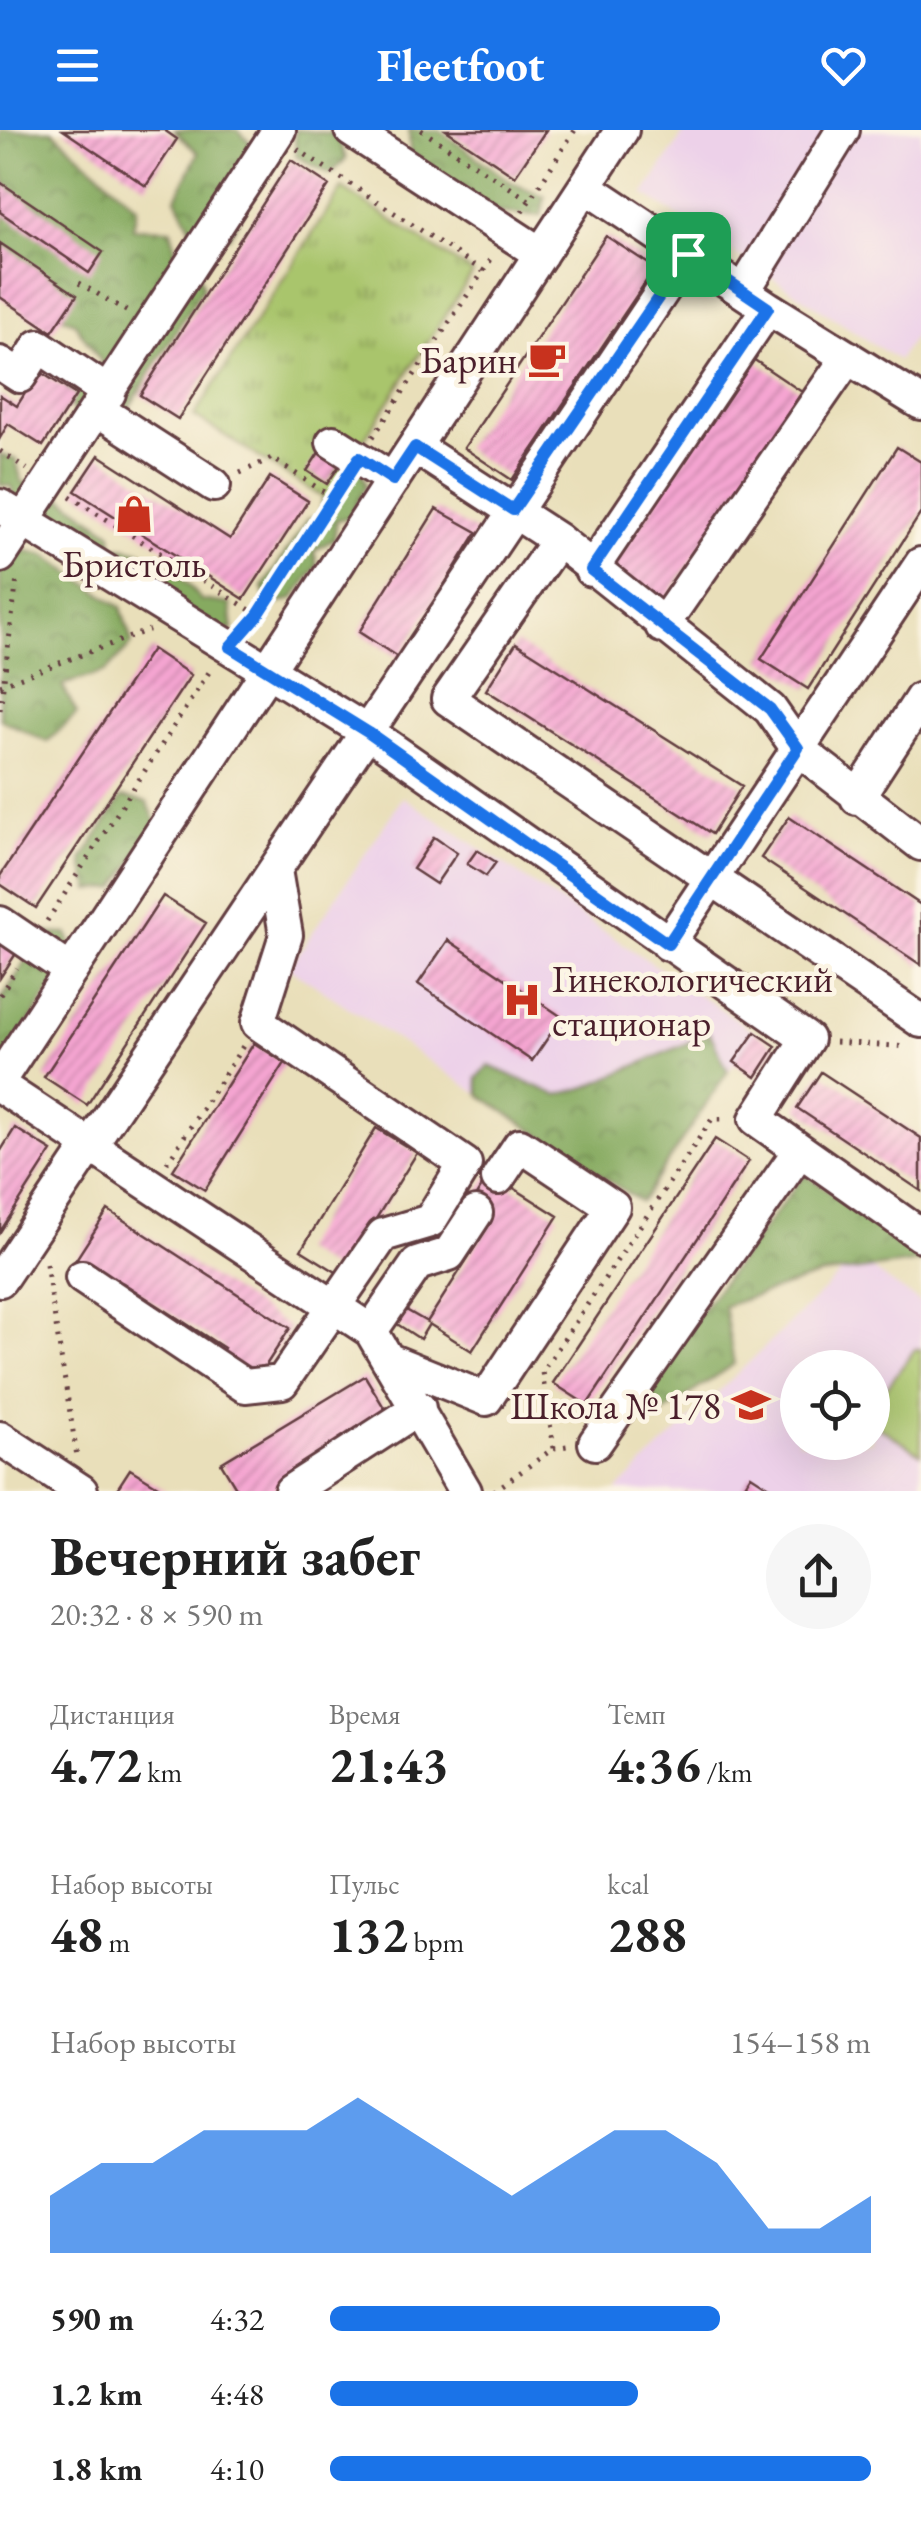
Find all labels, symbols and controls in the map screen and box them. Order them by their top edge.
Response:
text: Fleetfoot [377,36,544,94]
icon: menu [50,38,105,93]
icon: heart [816,38,871,93]
pin [646,212,731,297]
icon: arrive [661,227,716,282]
place label: Барин [420,335,517,384]
cafe icon: Барин [526,338,568,380]
shop icon: Бристоль [113,493,155,535]
place label: Бристоль [62,539,206,588]
place label: Гинекологический стационар [552,954,833,1047]
hospital icon: Гинекологический стационар [501,979,543,1021]
map controls [780,1350,890,1460]
button: locate [780,1350,890,1460]
place label: Школа № 178 [510,1381,721,1430]
school or university icon: Школа № 178 [730,1384,772,1426]
text: Вечерний забег [50,1520,420,1591]
button: share [766,1524,871,1629]
text: 20:32 · 8 × 590 m [50,1593,263,1635]
text: Дистанция [50,1696,175,1732]
text: Время [329,1696,401,1732]
text: Темп [607,1696,666,1732]
text: 4.72 [50,1732,142,1797]
text: 21:43 [329,1732,449,1797]
text: 4:36 [607,1732,701,1797]
text: km [142,1754,182,1790]
text: /km [701,1754,752,1790]
text: Набор высоты [50,1866,213,1902]
text: Пульс [329,1866,400,1902]
text: kcal [607,1866,649,1902]
text: 48 [50,1902,103,1967]
text: 132 [329,1902,408,1967]
text: 288 [607,1902,687,1967]
text: m [103,1924,130,1960]
text: bpm [408,1924,464,1960]
text: Набор высоты [50,2021,236,2063]
text: 154–158 m [730,2021,871,2063]
text: 590 m [50,2298,134,2340]
text: 4:32 [210,2298,264,2340]
text: 1.2 km [50,2373,143,2415]
text: 4:48 [210,2373,264,2415]
text: 1.8 km [50,2448,143,2490]
text: 4:10 [210,2448,264,2490]

